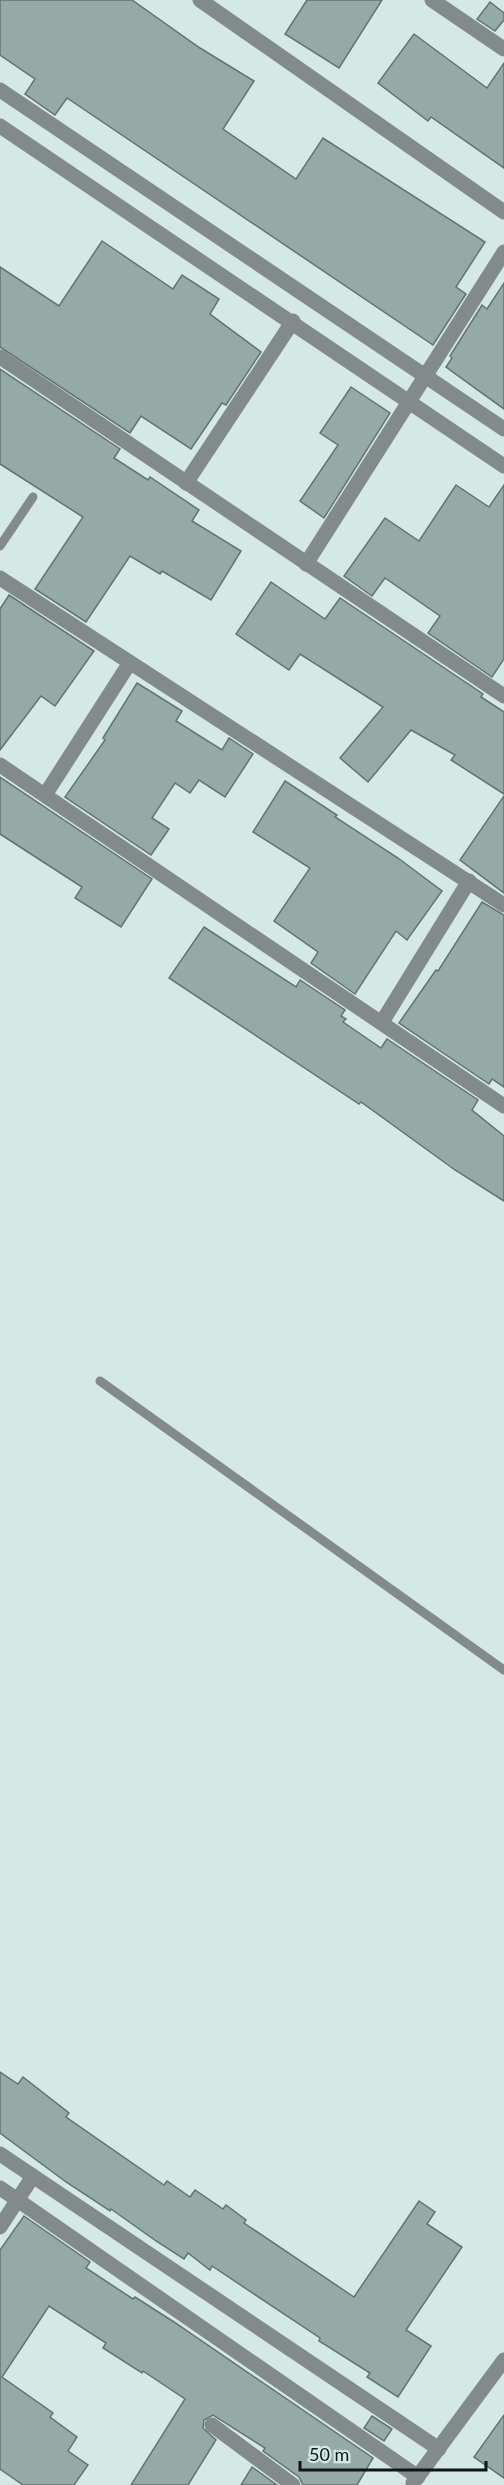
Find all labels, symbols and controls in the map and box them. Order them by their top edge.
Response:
scale bar [300,2434,486,2472]
text: 50 m [309,2443,349,2465]

